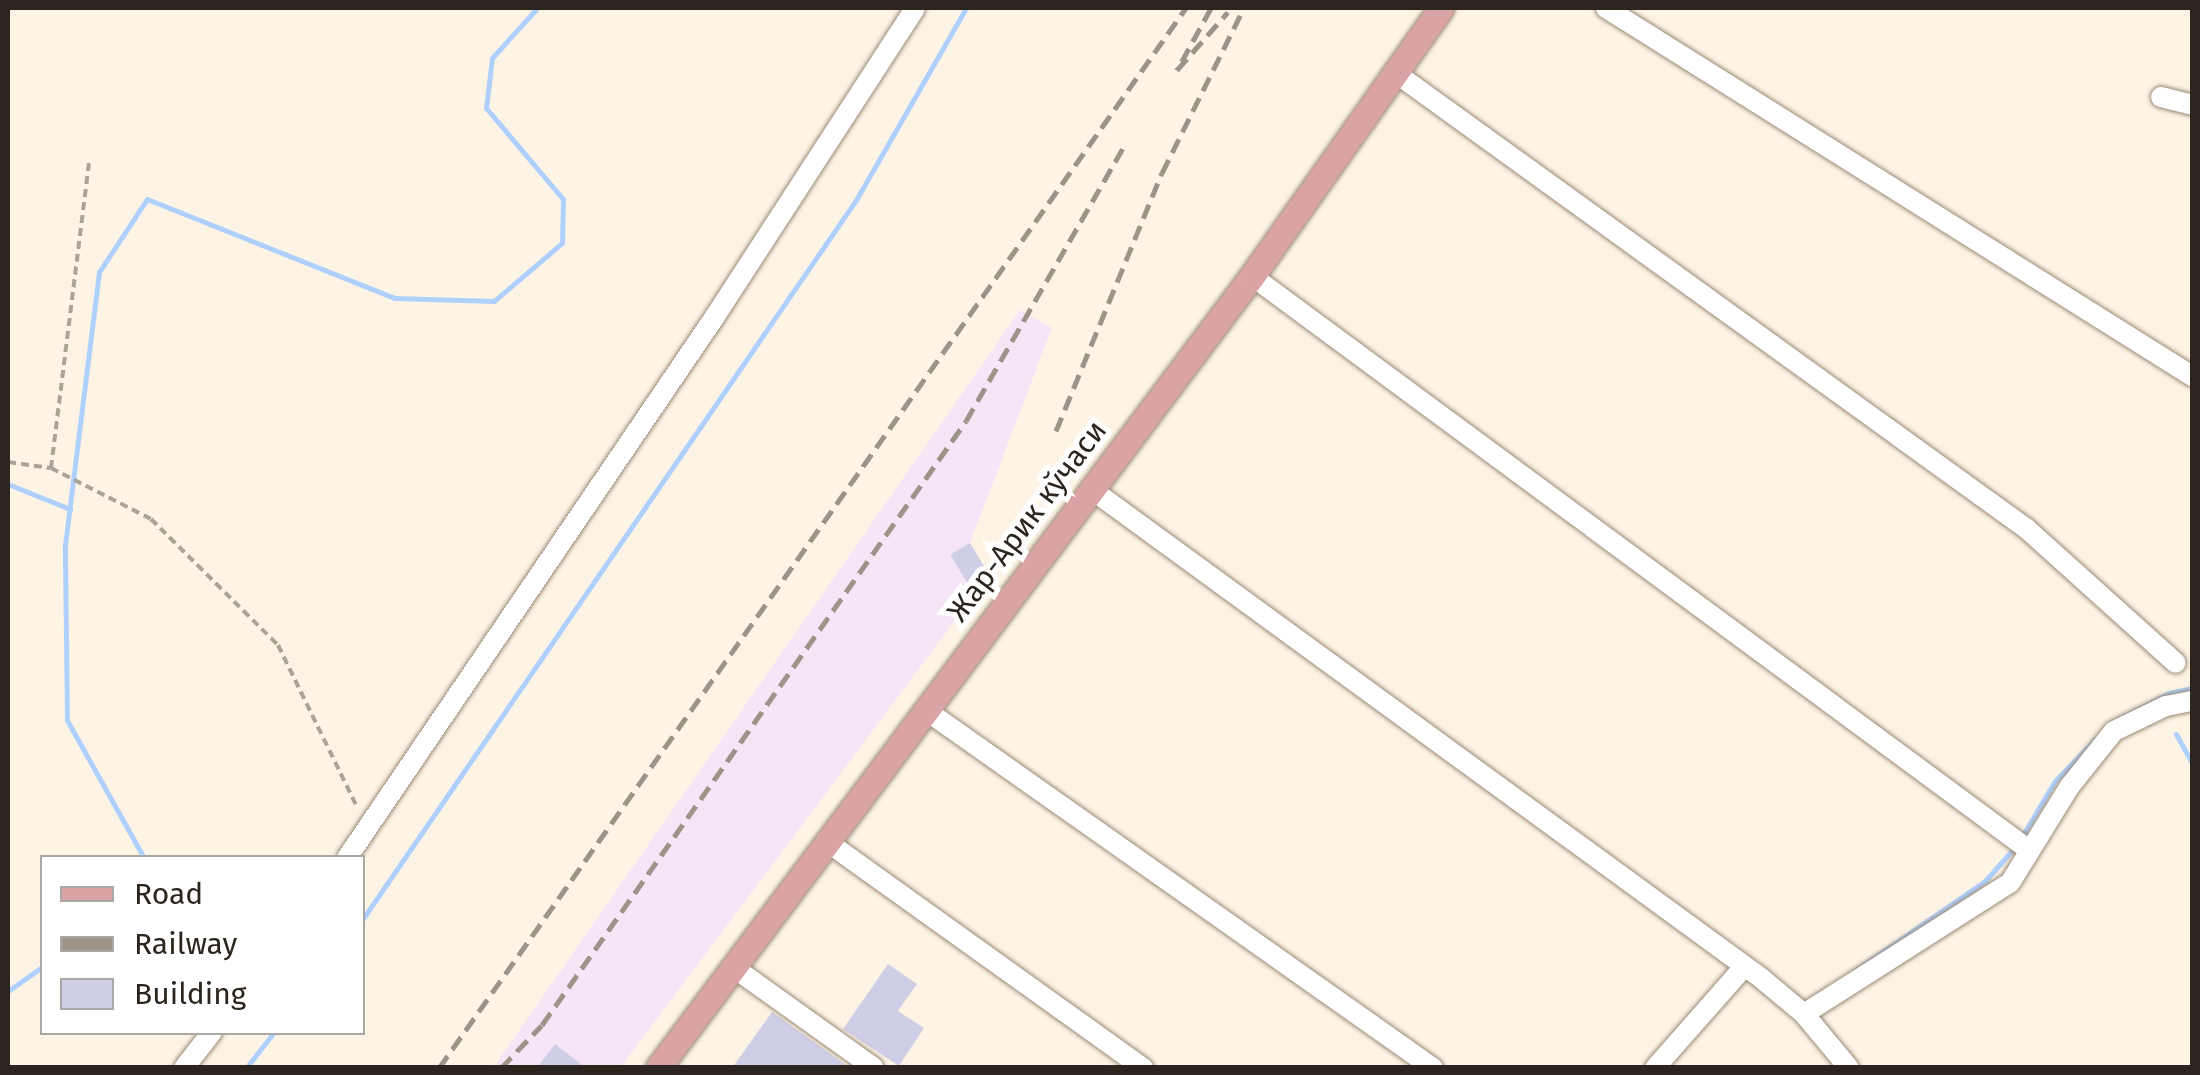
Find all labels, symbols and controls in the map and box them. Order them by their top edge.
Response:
street label: Жар-Арик кўчаси [940,413,1114,629]
legend [40,855,365,1035]
text: Road [134,876,203,912]
text: Railway [134,926,237,962]
text: Building [134,976,246,1012]

